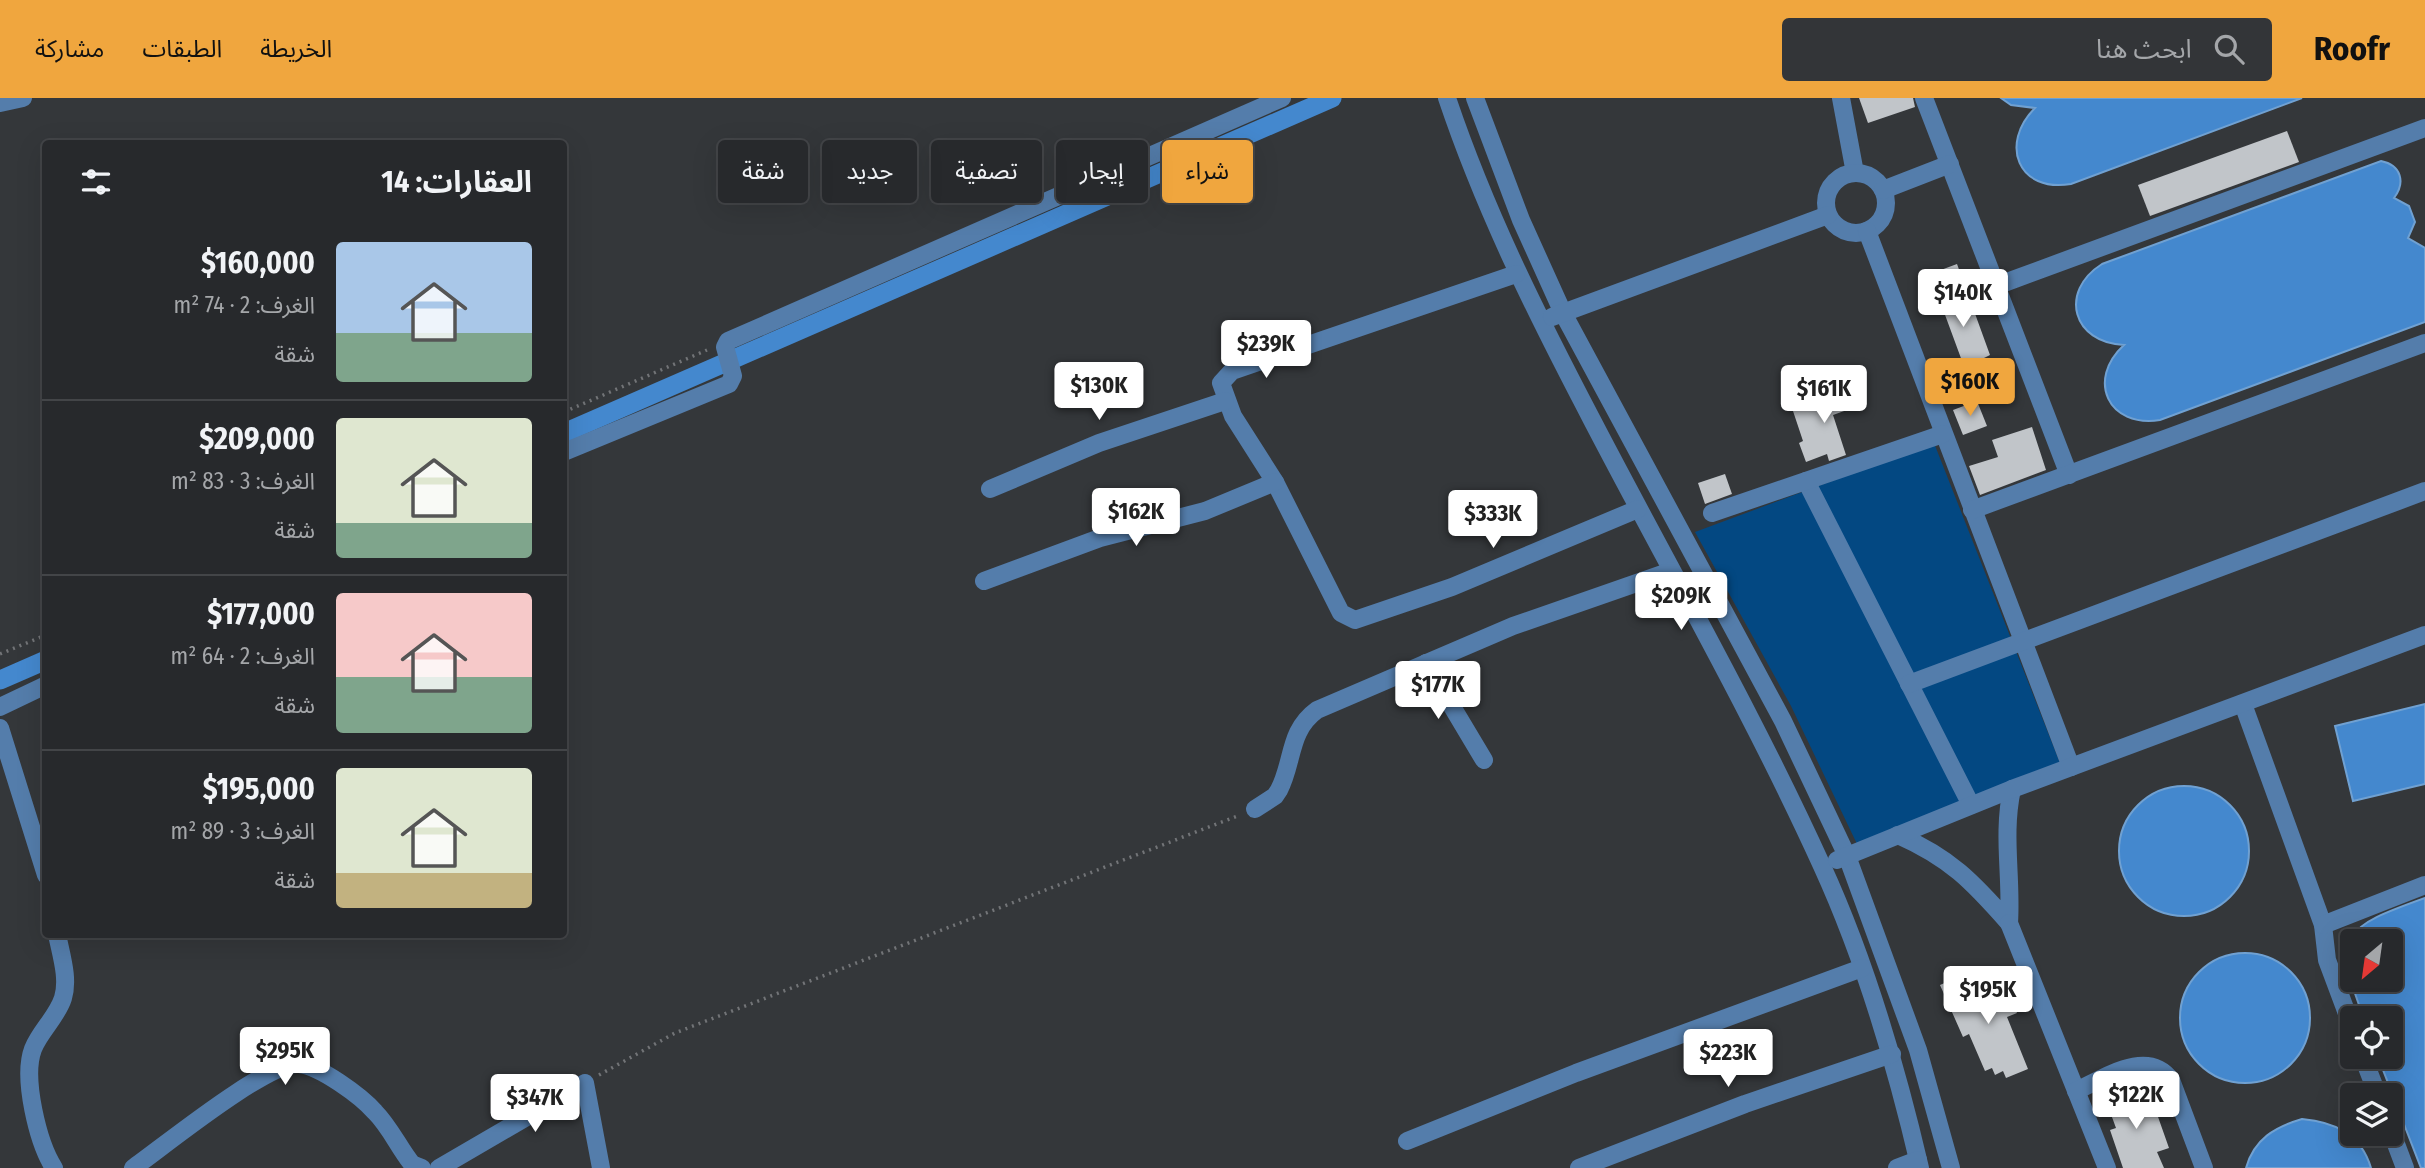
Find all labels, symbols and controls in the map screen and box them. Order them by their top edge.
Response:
search box [1782,18,2272,81]
text: Roofr [2314,29,2390,69]
icon: search [2210,30,2248,68]
text: ابحث هنا [2096,34,2192,65]
text: مشاركة [35,35,104,63]
text: الطبقات [142,35,222,63]
text: الخريطة [260,35,332,63]
chip: شقة [718,140,808,203]
chip: جديد [822,140,917,203]
chip: تصفية [931,140,1042,203]
chip: إيجار [1056,140,1148,203]
chip: شراء [1162,140,1253,203]
icon: filters [77,163,115,201]
text: العقارات: 14 [381,164,532,200]
text: $160,000 [201,245,315,281]
icon: home [392,270,476,354]
pin: $140K [1914,270,2012,329]
text: $140K [1934,278,1992,306]
text: الغرف: 2 · 74 m² [173,291,315,319]
pin: $239K [1217,320,1315,380]
text: $239K [1237,329,1295,357]
text: شقة [274,340,315,368]
pin: $160K [1921,358,2019,418]
pin: $130K [1050,362,1148,422]
pin: $161K [1775,366,1873,425]
text: $160K [1941,367,1999,395]
text: $130K [1070,371,1128,399]
text: $161K [1797,374,1851,402]
text: $209,000 [199,421,315,457]
icon: home [392,446,476,530]
text: الغرف: 3 · 83 m² [171,467,315,495]
pin: $162K [1087,489,1185,548]
pin: $333K [1444,490,1542,550]
text: $162K [1108,497,1164,525]
text: $333K [1464,499,1522,527]
text: شقة [274,516,315,544]
pin: $209K [1632,573,1730,632]
text: $209K [1651,581,1711,609]
text: $177,000 [207,596,315,632]
icon: home [392,621,476,705]
text: الغرف: 2 · 64 m² [171,642,315,670]
pin: $177K [1389,662,1487,721]
text: $177K [1411,670,1465,698]
text: شقة [274,691,315,719]
text: $195,000 [203,771,315,807]
icon: home [392,796,476,880]
text: الغرف: 3 · 89 m² [171,817,315,845]
text: شقة [274,866,315,894]
north arrow [2340,929,2403,992]
map controls [2340,929,2403,1146]
pin: $195K [1939,967,2037,1026]
text: $195K [1960,975,2016,1003]
button: locate [2340,1006,2403,1069]
pin: $295K [236,1028,334,1087]
pin: $223K [1679,1030,1777,1089]
text: $295K [256,1036,314,1064]
text: $223K [1700,1038,1756,1066]
pin: $122K [2087,1072,2185,1131]
pin: $347K [486,1074,584,1134]
text: $122K [2108,1080,2164,1108]
text: $347K [507,1083,563,1111]
button: layers [2340,1083,2403,1146]

